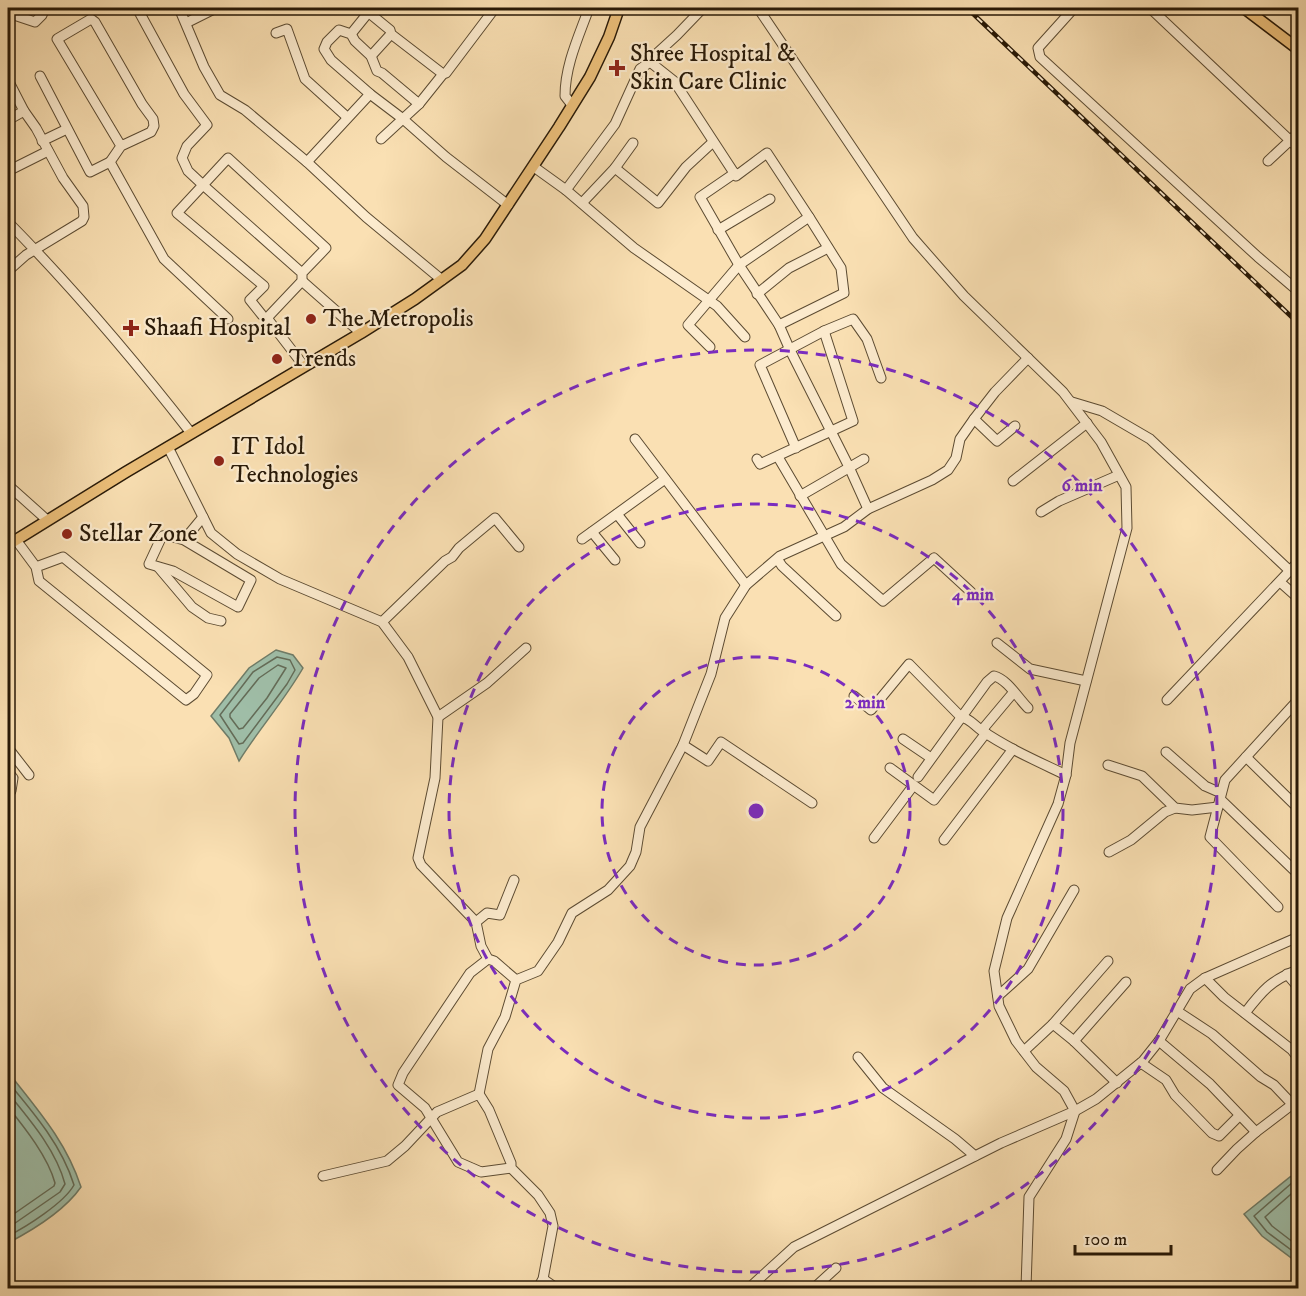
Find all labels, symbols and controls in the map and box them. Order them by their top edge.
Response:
place label: Shree Hospital & Skin Care Clinic [630,39,795,97]
marker: Shree Hospital & Skin Care Clinic [608,59,626,77]
place label: The Metropolis [323,304,474,334]
marker: The Metropolis [304,312,318,326]
place label: Shaafi Hospital [144,313,292,343]
marker: Shaafi Hospital [122,319,140,337]
place label: Trends [289,344,356,374]
marker: Trends [270,352,284,366]
place label: IT Idol Technologies [231,432,358,490]
marker: IT Idol Technologies [212,454,226,468]
text: 6 min [1062,475,1103,497]
place label: Stellar Zone [79,519,197,549]
marker: Stellar Zone [60,527,74,541]
text: 4 min [951,584,994,606]
text: 2 min [845,692,886,714]
centre of rings [746,801,766,821]
scale bar [1075,1218,1171,1256]
text: 100 m [1084,1229,1127,1251]

